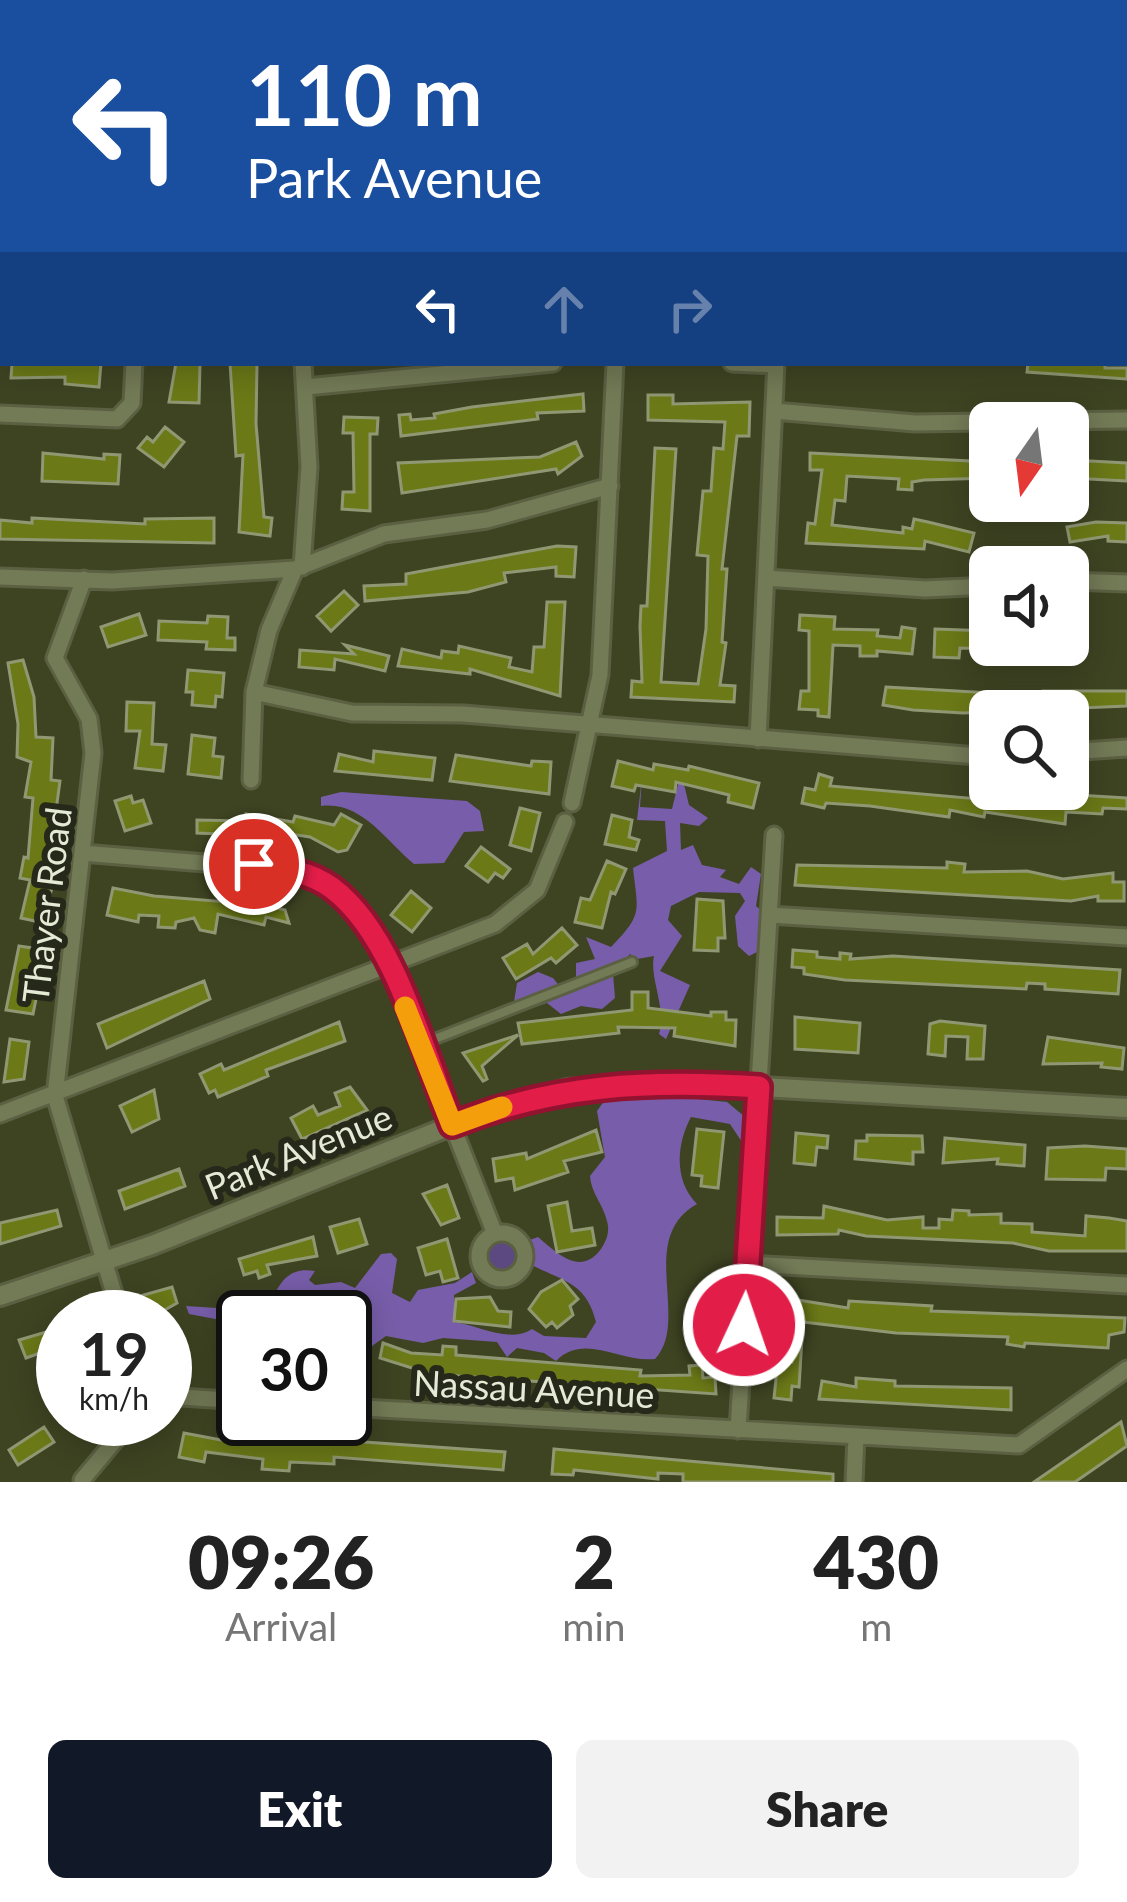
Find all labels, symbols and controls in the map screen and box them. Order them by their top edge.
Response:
text: 110 m [246,43,483,144]
icon: left [48,48,204,204]
text: Park Avenue [246,145,542,210]
icon: left [405,276,471,342]
icon: ahead [531,276,597,342]
icon: right [657,276,723,342]
north arrow [969,402,1089,522]
map controls [969,402,1089,810]
button: sound [969,546,1089,666]
button: search [969,690,1089,810]
street label: Thayer Road [12,805,80,1005]
pin [203,813,305,915]
icon: arrive [221,831,287,897]
street label: Park Avenue [198,1094,398,1208]
position arrow [681,1262,807,1388]
speed limit sign: 30 [216,1290,372,1446]
text: 19 [79,1317,149,1389]
street label: Nassau Avenue [412,1360,656,1416]
text: km/h [79,1380,149,1416]
text: 09:26 [188,1518,374,1604]
text: 2 [573,1518,615,1604]
text: 430 [814,1518,939,1604]
text: Arrival [225,1603,337,1649]
text: min [562,1603,626,1649]
text: m [860,1603,892,1649]
button: Exit [48,1740,552,1878]
button: Share [576,1740,1079,1878]

